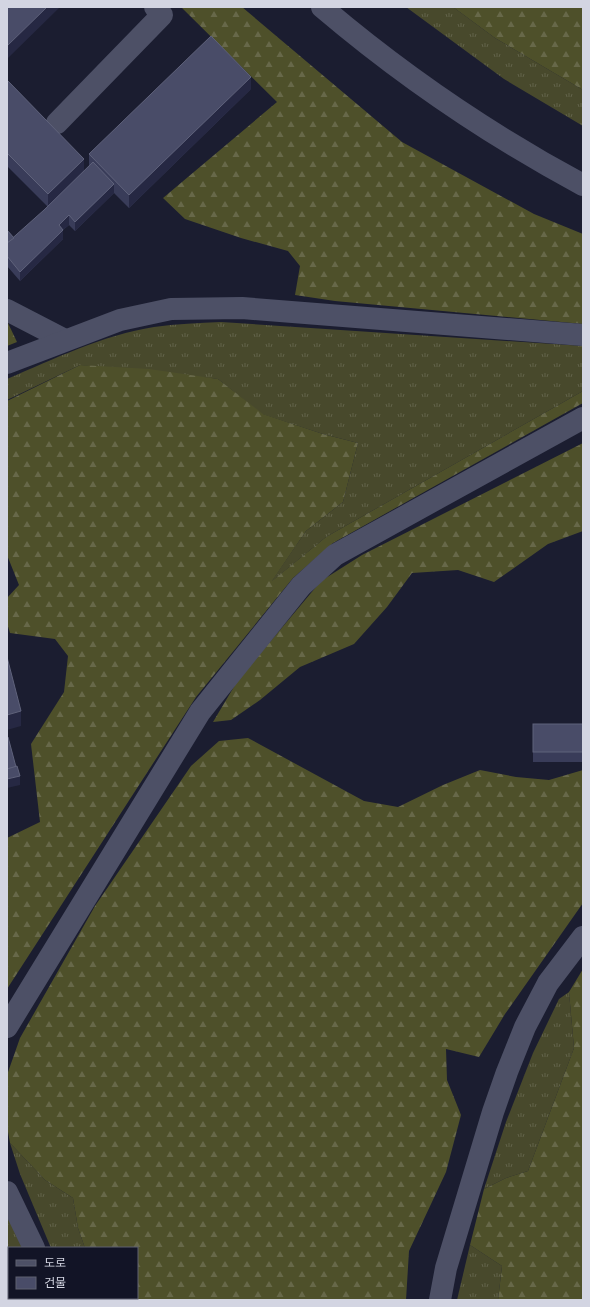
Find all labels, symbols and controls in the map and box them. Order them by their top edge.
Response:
legend [8,1247,138,1299]
text: 도로 [44,1254,66,1273]
text: 건물 [44,1274,66,1293]

